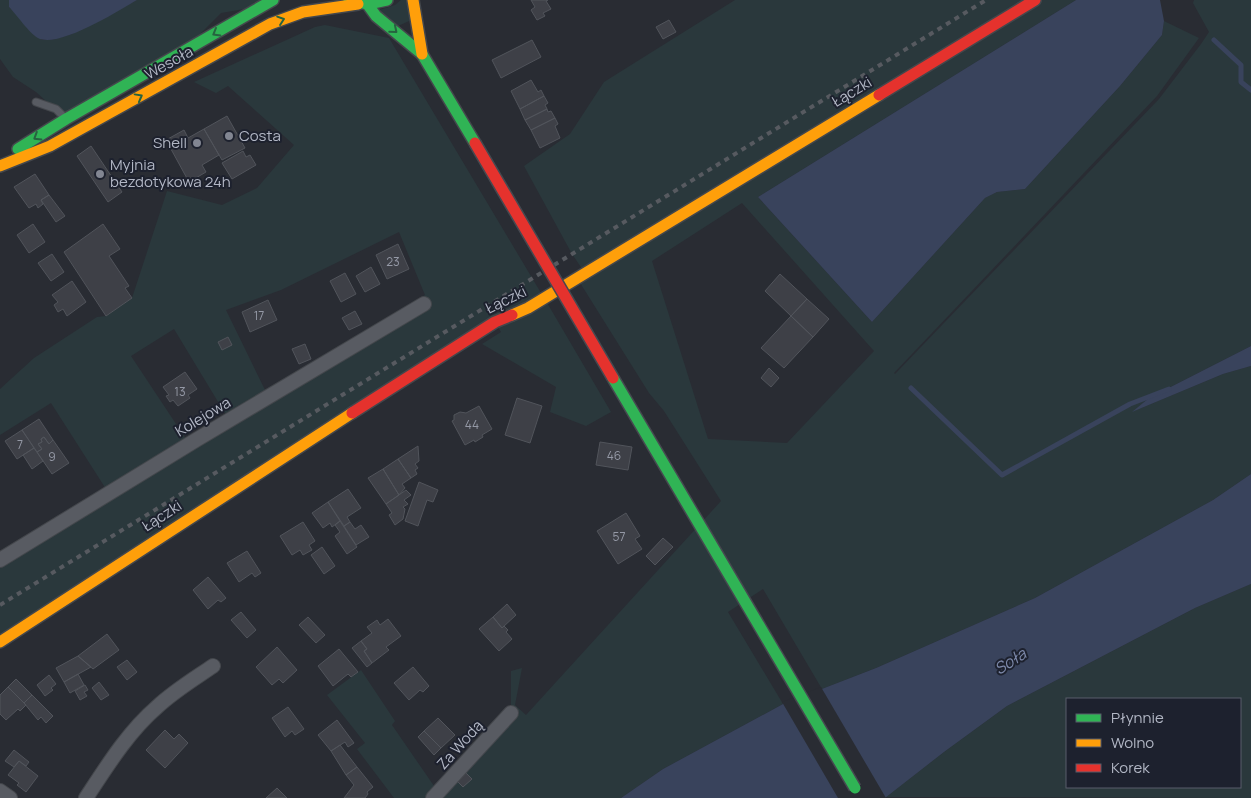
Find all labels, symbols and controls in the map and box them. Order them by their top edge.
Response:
one-way arrow [277,16,285,26]
one-way arrow [389,25,398,34]
one-way arrow [212,27,221,37]
street label: Wesoła [141,41,197,84]
street label: Łączki [828,71,876,112]
one-way arrow [133,94,142,104]
place label: Costa [239,125,281,146]
one-way arrow [33,130,42,140]
marker: Costa [223,130,235,142]
place label: Shell [153,132,187,153]
marker: Shell [191,137,203,149]
place label: Myjnia bezdotykowa 24h [110,154,231,192]
marker: Myjnia bezdotykowa 24h [94,168,106,180]
house number: 23 [386,253,400,270]
street label: Łączki [482,281,530,318]
house number: 17 [254,307,264,324]
house number: 13 [174,383,186,400]
street label: Kolejowa [171,392,234,441]
house number: 44 [465,416,479,433]
house number: 7 [17,436,23,453]
house number: 46 [607,447,621,464]
house number: 9 [48,448,56,465]
street label: Łączki [138,495,186,536]
house number: 57 [613,528,625,545]
water label: Soła [990,642,1031,679]
legend [1066,698,1241,788]
text: Płynnie [1111,707,1164,728]
street label: Za Wodą [432,715,487,774]
text: Wolno [1111,732,1154,753]
text: Korek [1111,757,1150,778]

